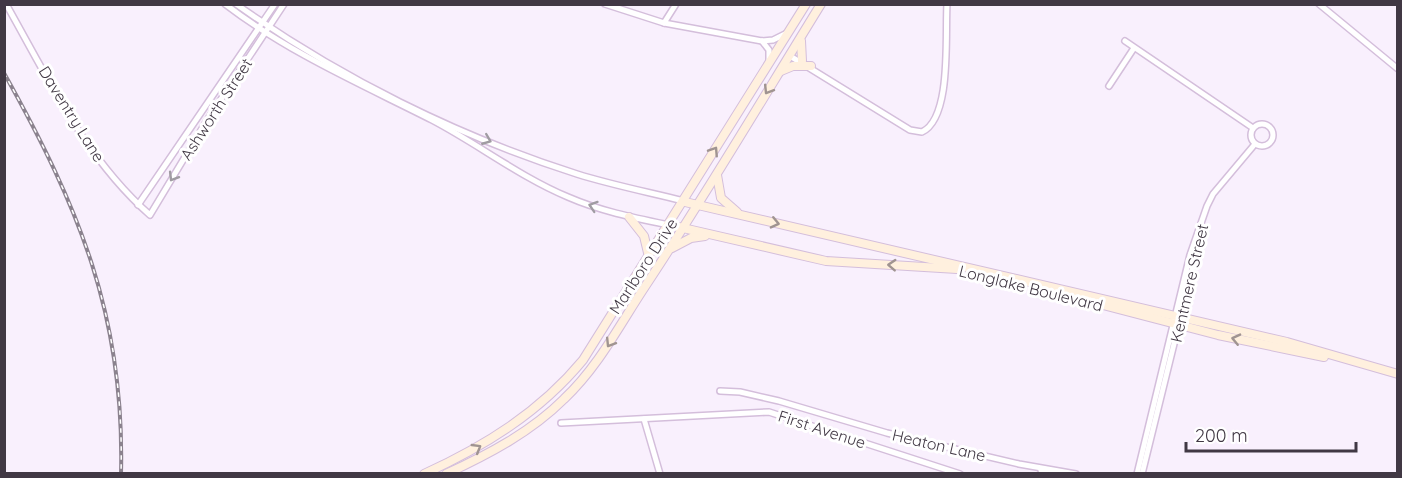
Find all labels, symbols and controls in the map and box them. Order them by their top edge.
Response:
street label: Ashworth Street [176,54,256,164]
street label: Daventry Lane [35,62,109,166]
one-way arrow [764,84,776,94]
one-way arrow [481,133,492,145]
one-way arrow [707,147,718,158]
one-way arrow [168,171,180,181]
one-way arrow [588,200,599,213]
street label: Marlboro Drive [605,214,681,318]
one-way arrow [770,216,780,229]
street label: Kentmere Street [1166,222,1212,344]
one-way arrow [887,258,896,271]
street label: Longlake Boulevard [957,260,1105,316]
one-way arrow [1231,333,1241,346]
one-way arrow [605,337,617,347]
street label: First Avenue [776,405,868,453]
scale bar [1186,415,1356,453]
text: 200 m [1195,424,1248,447]
street label: Heaton Lane [890,425,988,465]
one-way arrow [471,443,481,455]

